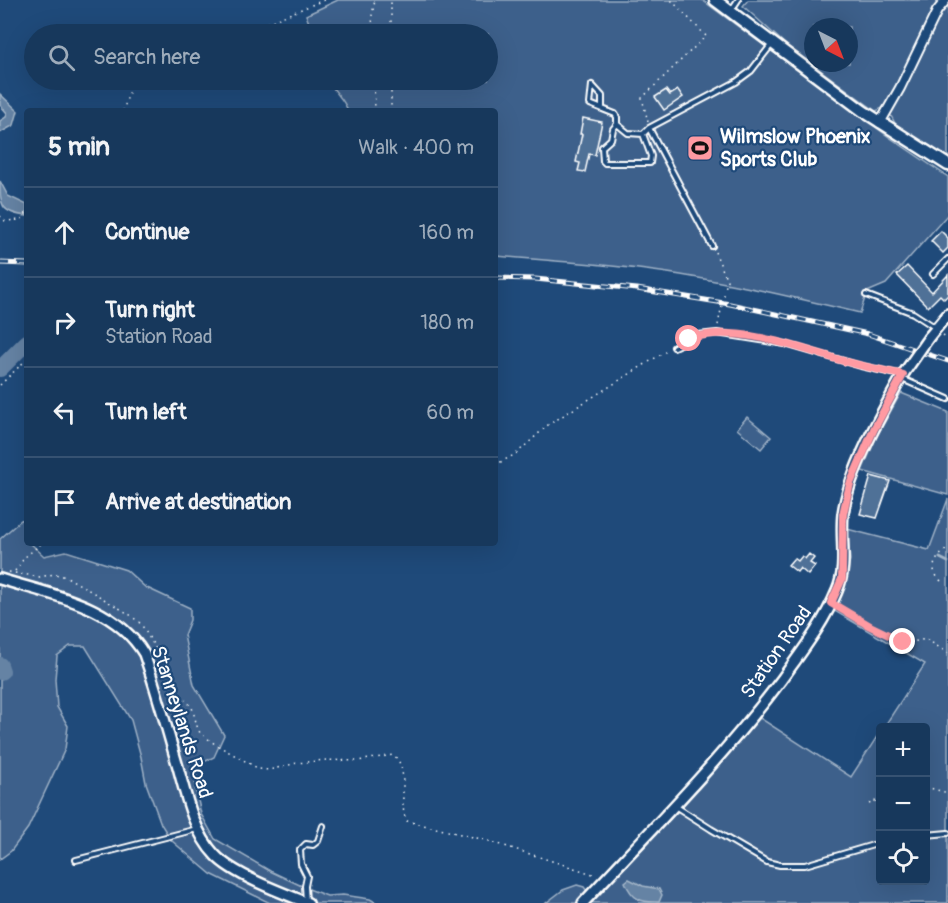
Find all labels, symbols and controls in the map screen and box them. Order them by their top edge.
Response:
north arrow [804,18,858,72]
search box [24,24,498,90]
icon: search [45,41,78,74]
text: Search here [93,43,200,71]
place label: Wilmslow Phoenix Sports Club [720,124,870,172]
text: 5 min [48,131,110,163]
sports icon: Wilmslow Phoenix Sports Club [685,133,715,163]
text: Walk · 400 m [358,135,474,160]
icon: ahead [48,216,81,249]
text: Continue [105,218,189,246]
text: 160 m [419,220,474,245]
text: Turn right [105,296,195,324]
icon: right [48,306,81,339]
text: 180 m [420,310,474,335]
text: Station Road [105,324,213,349]
route start [675,325,701,351]
icon: left [48,396,81,429]
text: Turn left [105,398,187,426]
text: 60 m [427,400,474,425]
icon: arrive [48,486,81,519]
text: Arrive at destination [105,488,291,516]
street label: Station Road [735,601,817,703]
route end [889,628,915,654]
street label: Stanneylands Road [146,643,218,801]
map controls [876,723,930,885]
button: + [876,723,930,777]
button: − [876,777,930,831]
button: locate [876,831,930,885]

